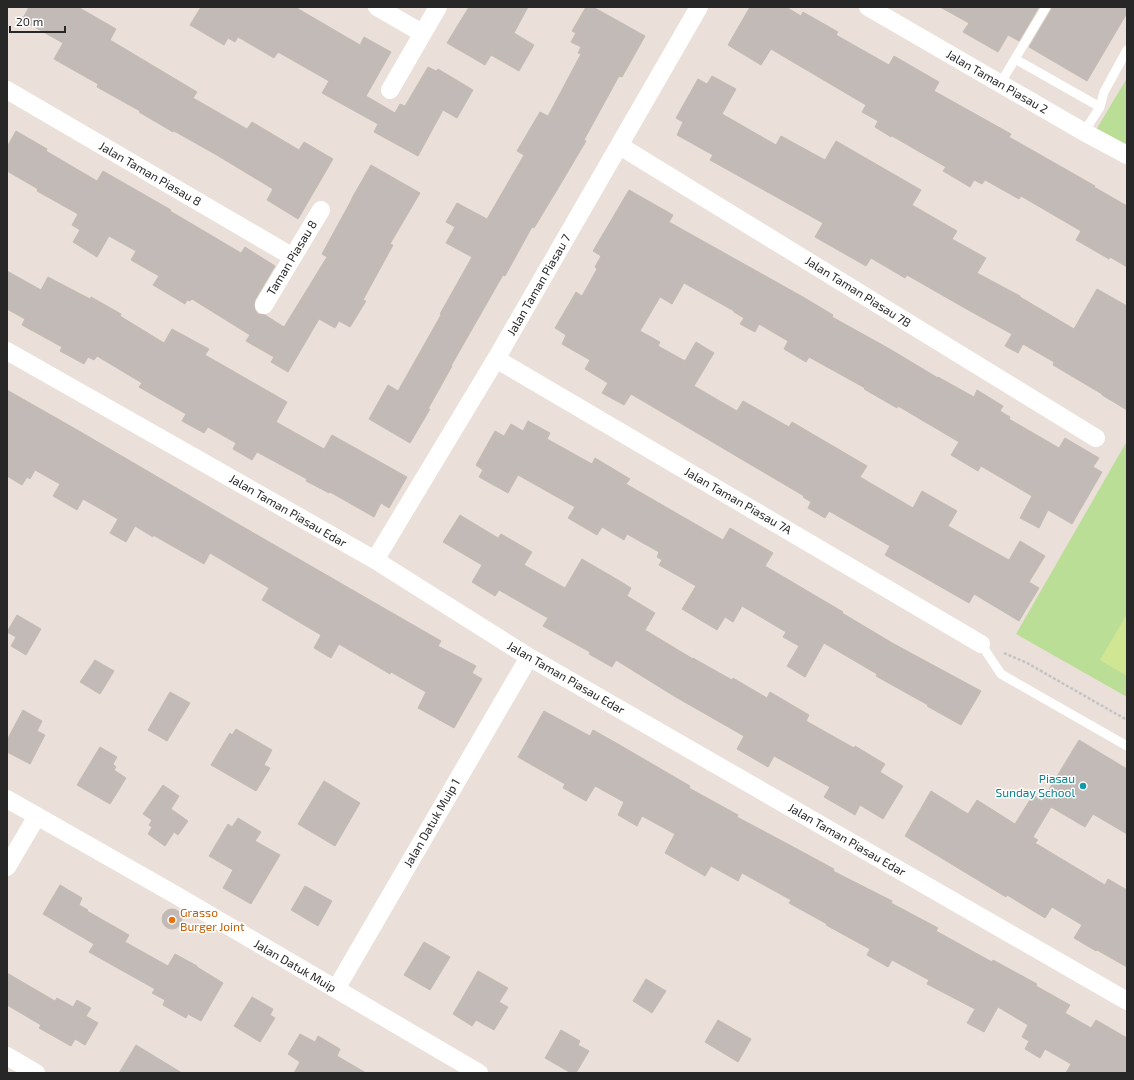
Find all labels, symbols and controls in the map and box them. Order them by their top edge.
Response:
scale bar [10,8,65,34]
text: 20 m [16,14,43,28]
street label: Jalan Taman Piasau 2 [944,46,1051,116]
street label: Jalan Taman Piasau 8 [97,138,204,208]
street label: Taman Piasau 8 [263,217,319,298]
street label: Jalan Taman Piasau 7 [503,231,573,338]
street label: Jalan Taman Piasau 7B [803,253,914,329]
street label: Jalan Taman Piasau 7A [682,464,795,537]
street label: Jalan Taman Piasau Edar [227,471,350,550]
street label: Jalan Taman Piasau Edar [505,638,628,717]
place label: Piasau Sunday School [995,771,1075,799]
street label: Jalan Datuk Muip 1 [400,776,462,869]
marker: Piasau Sunday School [1078,781,1088,791]
street label: Jalan Taman Piasau Edar [786,800,909,879]
place label: Grasso Burger Joint [180,905,245,933]
marker: Grasso Burger Joint [167,915,177,925]
street label: Jalan Datuk Muip [252,936,339,994]

